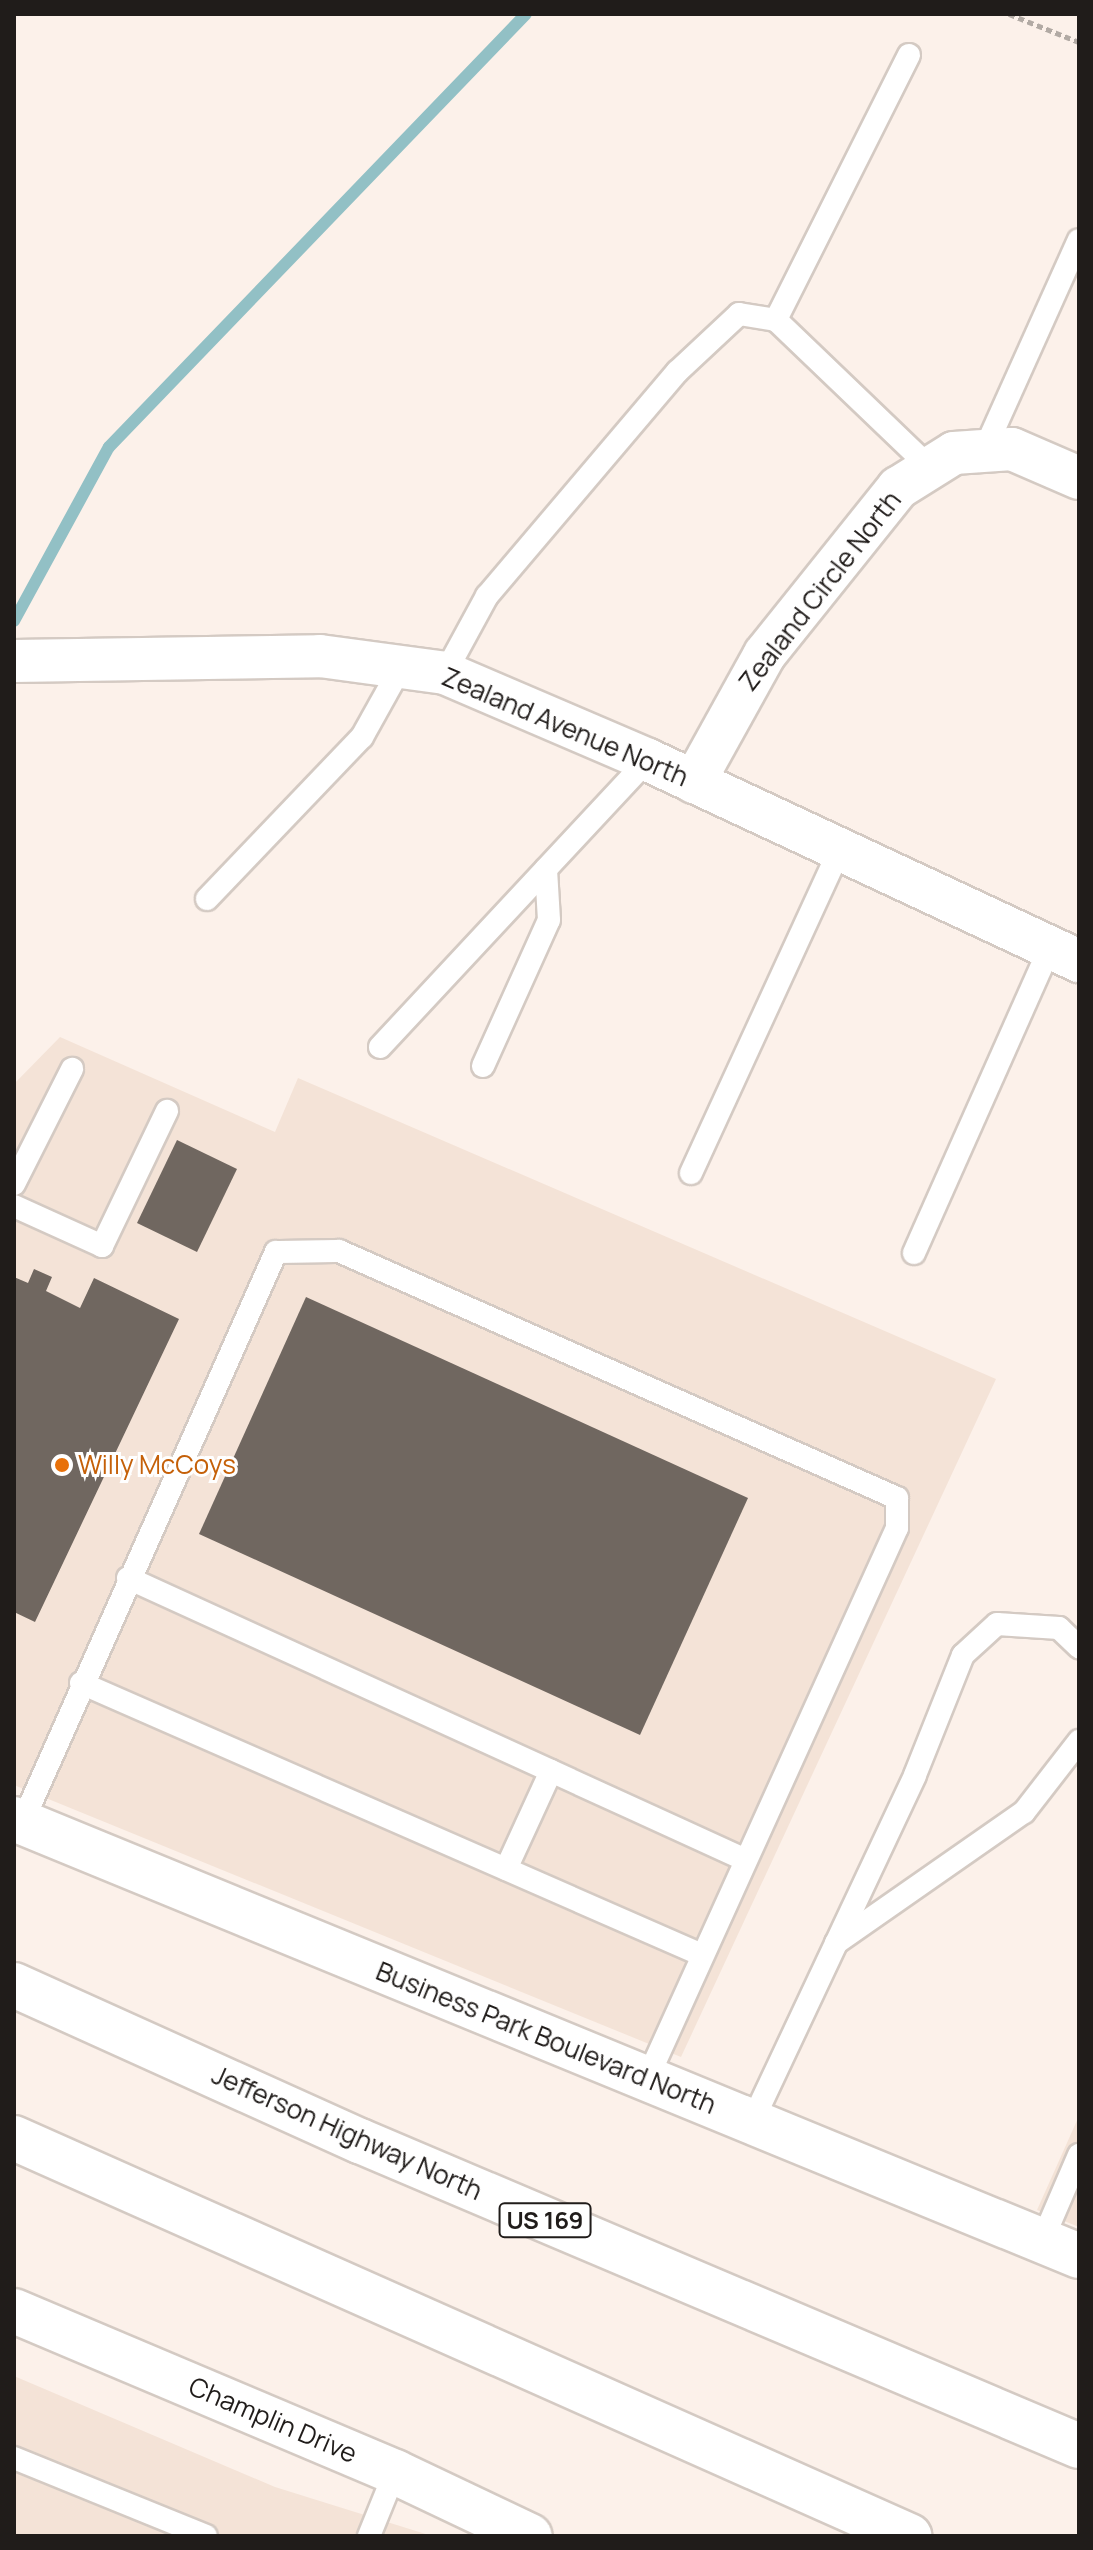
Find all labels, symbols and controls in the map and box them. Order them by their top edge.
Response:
street label: Zealand Circle North [732,485,908,697]
street label: Zealand Avenue North [437,661,693,793]
place label: Willy McCoys [78,1449,236,1481]
marker: Willy McCoys [53,1456,71,1474]
street label: Business Park Boulevard North [372,1955,720,2121]
street label: Jefferson Highway North [207,2059,487,2207]
road number: US 169 [497,2200,593,2240]
street label: Champlin Drive [184,2371,362,2469]

